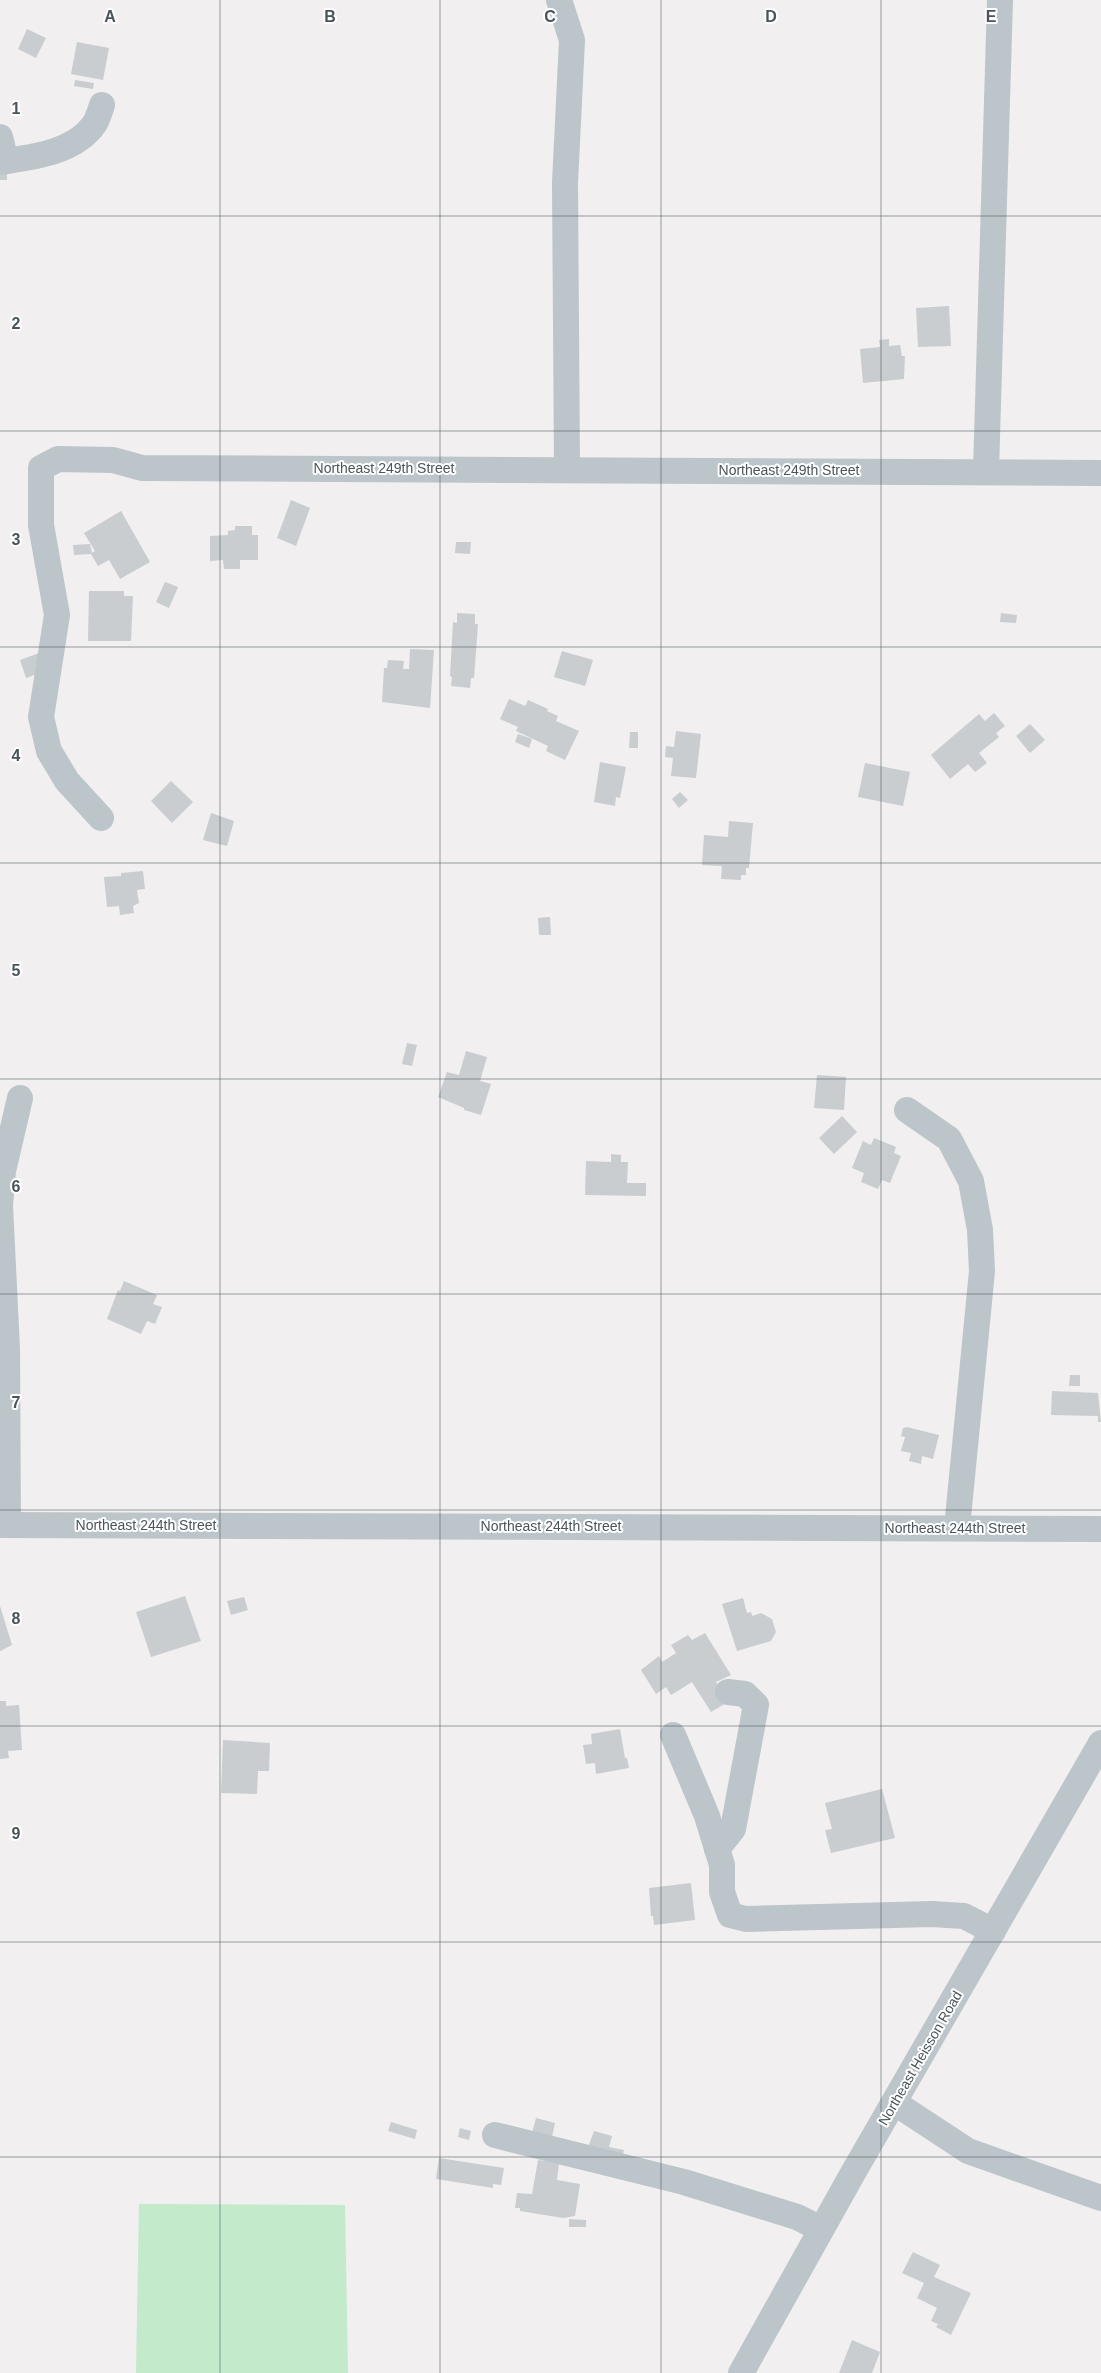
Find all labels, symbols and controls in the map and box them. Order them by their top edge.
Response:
text: A [104,8,116,25]
text: B [324,8,336,25]
text: C [544,8,556,25]
text: D [765,8,777,25]
text: E [986,8,997,25]
text: 1 [12,100,21,117]
text: 2 [12,315,21,332]
street label: Northeast 249th Street [314,460,455,476]
street label: Northeast 249th Street [719,462,860,478]
text: 3 [12,531,21,548]
text: 4 [12,747,21,764]
text: 5 [12,962,21,979]
text: 6 [12,1178,21,1195]
text: 7 [12,1394,21,1411]
street label: Northeast 244th Street [76,1517,217,1533]
street label: Northeast 244th Street [481,1518,622,1534]
street label: Northeast 244th Street [885,1520,1026,1536]
text: 8 [12,1610,21,1627]
text: 9 [12,1825,21,1842]
street label: Northeast Heisson Road [875,1988,965,2128]

